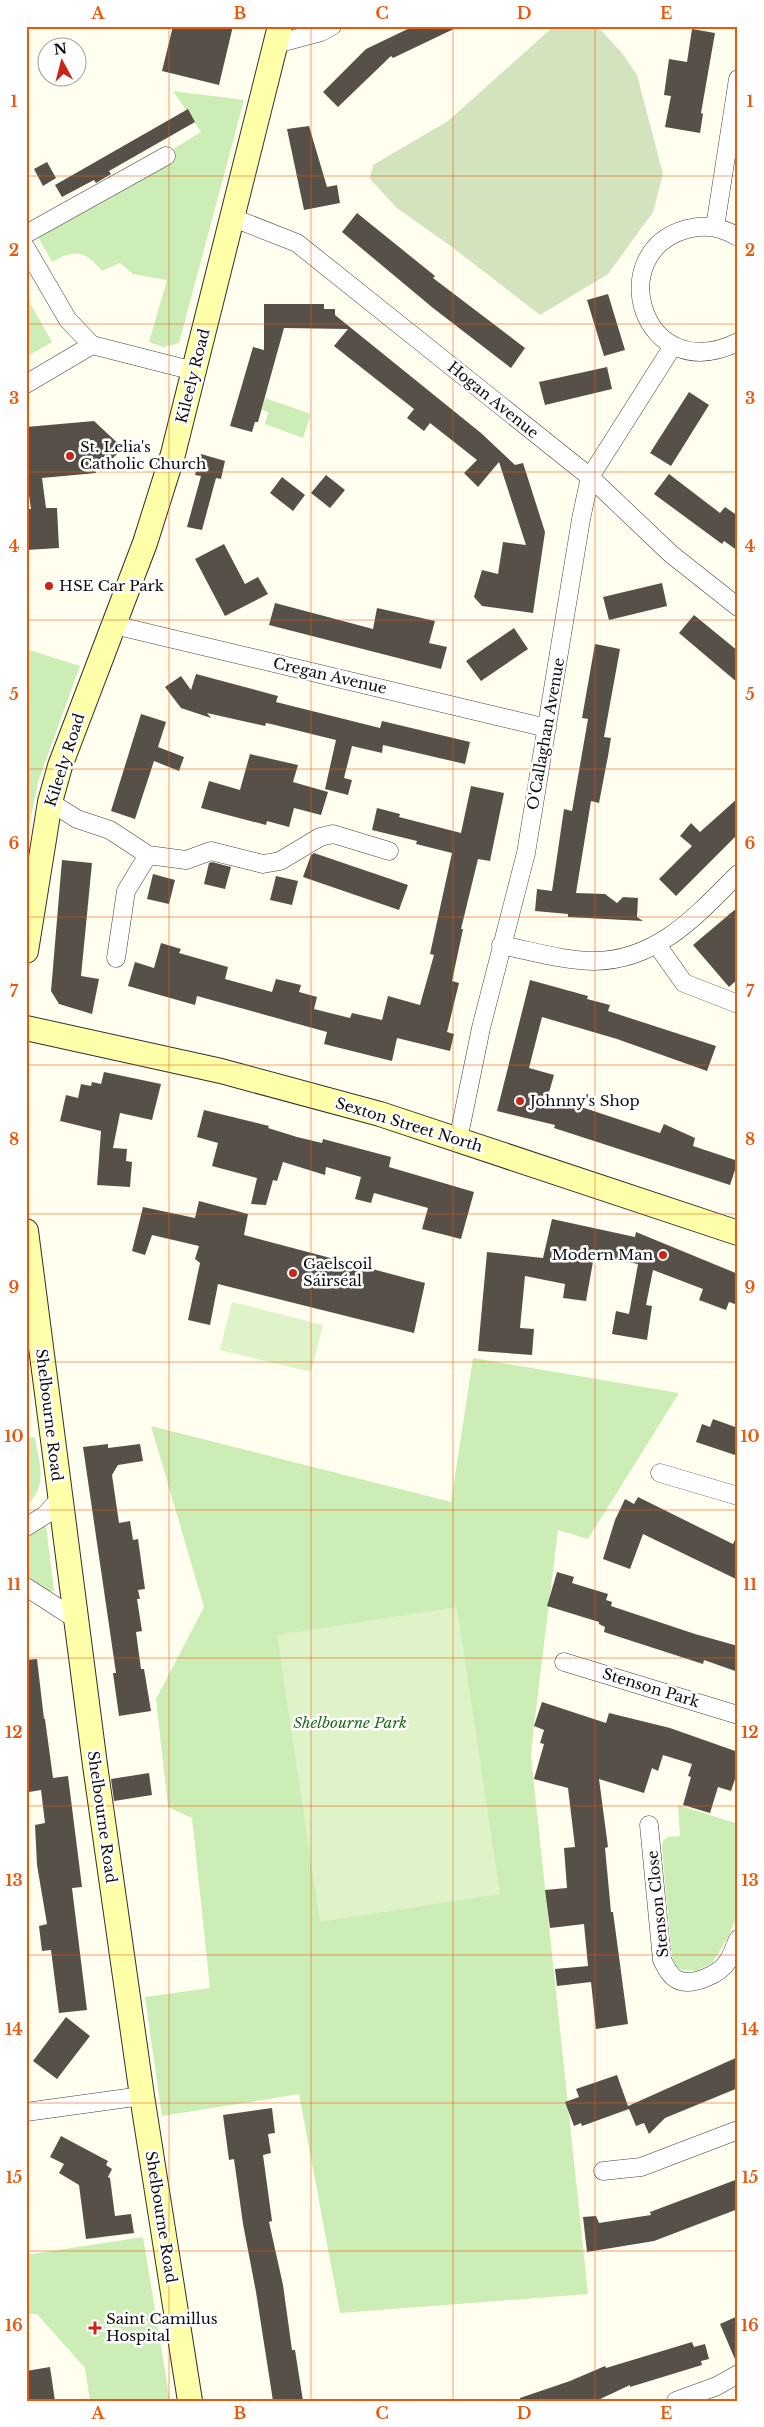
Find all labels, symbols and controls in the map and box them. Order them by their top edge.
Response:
text: A [91,3,106,23]
text: B [234,3,247,23]
text: C [375,3,389,23]
text: D [517,3,531,23]
text: E [660,3,672,23]
north arrow [38,38,88,88]
text: N [53,39,68,59]
text: 1 [11,91,18,111]
text: 1 [747,91,754,111]
text: 2 [9,240,19,260]
text: 2 [745,240,755,260]
street label: Kileely Road [172,327,213,425]
street label: Hogan Avenue [444,357,543,442]
text: 3 [9,388,19,408]
text: 3 [745,388,755,408]
place label: St. Lelia's Catholic Church [80,437,206,473]
marker: St. Lelia's Catholic Church [64,450,76,462]
text: 4 [9,536,19,556]
text: 4 [745,536,755,556]
place label: HSE Car Park [59,576,165,595]
marker: HSE Car Park [43,580,55,592]
street label: Cregan Avenue [271,653,389,698]
street label: O'Callaghan Avenue [523,656,568,812]
text: 5 [9,684,19,704]
text: 5 [745,684,755,704]
street label: Kileely Road [40,711,89,809]
text: 6 [9,833,20,853]
text: 6 [745,833,756,853]
text: 7 [10,981,19,1001]
text: 7 [746,981,755,1001]
place label: Johnny's Shop [528,1091,640,1110]
street label: Sexton Street North [333,1093,485,1156]
marker: Johnny's Shop [514,1095,526,1107]
text: 8 [9,1129,19,1149]
text: 8 [745,1129,755,1149]
place label: Modern Man [552,1245,653,1264]
marker: Modern Man [657,1249,669,1261]
place label: Gaelscoil Sáirséal [303,1254,373,1290]
marker: Gaelscoil Sáirséal [287,1267,299,1279]
text: 9 [9,1277,20,1297]
text: 9 [745,1277,756,1297]
street label: Shelbourne Road [32,1348,67,1482]
text: 10 [4,1426,24,1446]
text: 10 [740,1426,760,1446]
text: 11 [7,1574,21,1594]
text: 11 [743,1574,757,1594]
street label: Stenson Park [600,1664,703,1711]
park label: Shelbourne Park [293,1713,407,1732]
text: 12 [5,1722,23,1742]
text: 12 [741,1722,759,1742]
street label: Shelbourne Road [84,1750,121,1884]
street label: Stenson Close [642,1850,673,1959]
text: 13 [5,1870,23,1890]
text: 13 [741,1870,759,1890]
text: 14 [5,2019,23,2039]
text: 14 [741,2019,759,2039]
street label: Shelbourne Road [142,2150,181,2284]
text: 15 [6,2167,22,2187]
text: 15 [742,2167,758,2187]
place label: Saint Camillus Hospital [106,2309,218,2345]
text: 16 [5,2315,23,2335]
text: 16 [741,2315,759,2335]
marker: Saint Camillus Hospital [88,2321,102,2335]
text: A [91,2403,106,2423]
text: B [234,2403,247,2423]
text: C [375,2403,389,2423]
text: D [517,2403,531,2423]
text: E [660,2403,672,2423]

